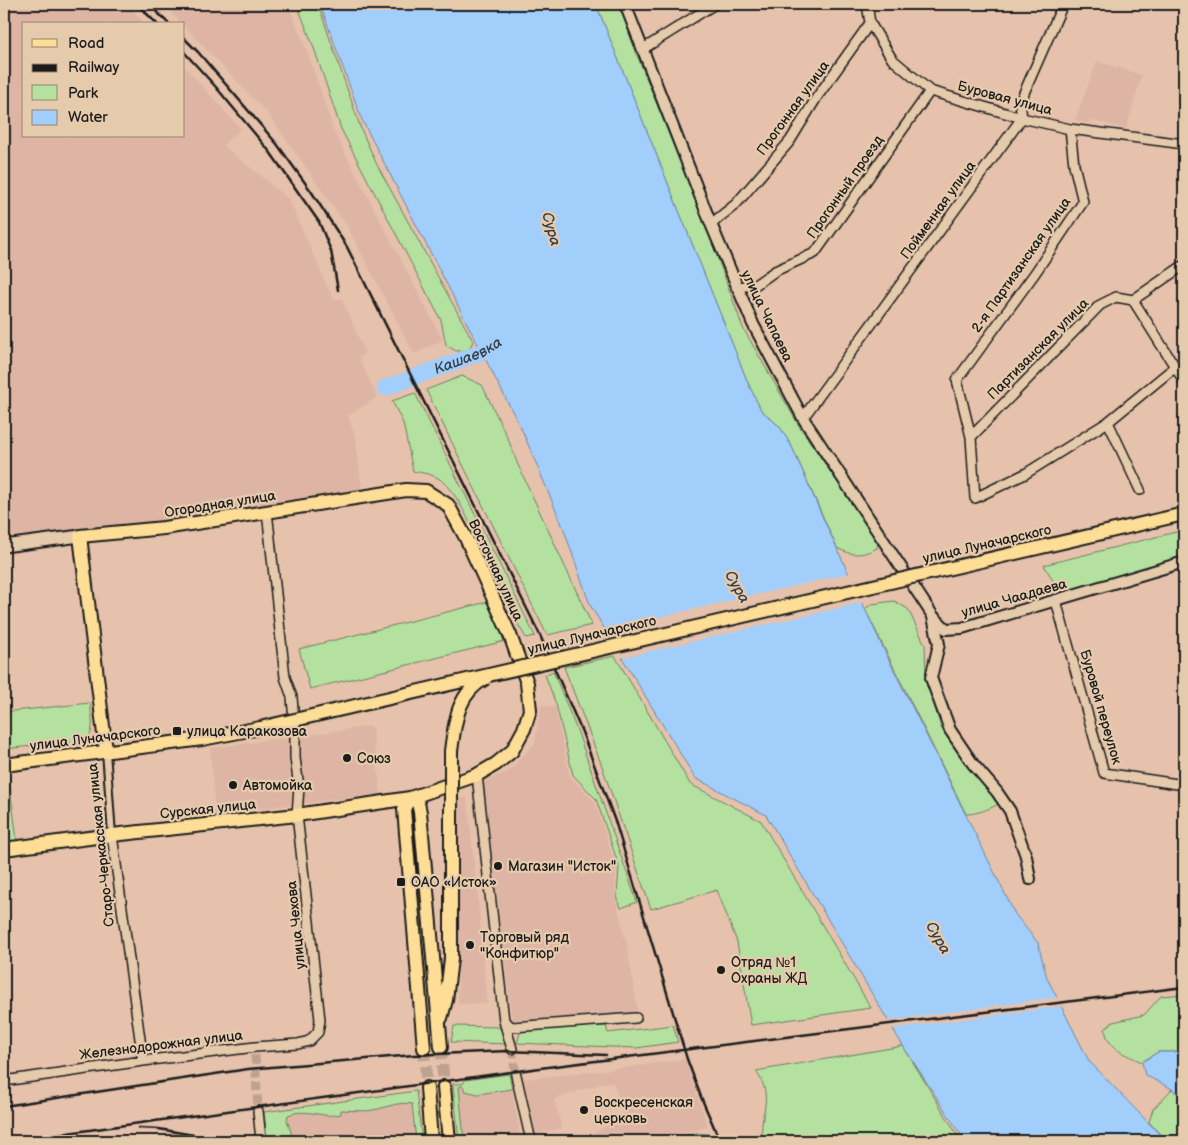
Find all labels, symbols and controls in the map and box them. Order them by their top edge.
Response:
legend [22,22,185,138]
text: Road [68,34,104,53]
street label: Прогонная улица [753,57,833,159]
text: Railway [68,58,119,77]
street label: Буровая улица [956,77,1055,119]
text: Park [68,84,99,103]
text: Water [68,108,108,127]
street label: Прогонный проезд [803,132,887,242]
street label: Пойменная улица [897,157,980,262]
street label: 2-я Партизанская улица [968,194,1075,336]
water label: Сура [537,210,565,248]
street label: улица Чапаева [737,267,797,365]
street label: Партизанская улица [984,294,1093,403]
water label: Кашаевка [431,332,505,378]
street label: Огородная улица [163,487,278,521]
street label: Восточная улица [465,516,527,624]
street label: улица Луначарского [921,521,1053,567]
water label: Сура [720,567,754,607]
street label: улица Чаадаева [959,575,1069,621]
street label: улица Луначарского [526,612,658,658]
street label: Буровой переулок [1076,648,1126,767]
street label: улица Луначарского [29,722,161,754]
place label: улица Каракозова [187,723,308,740]
marker: улица Каракозова [171,725,183,737]
place label: Союз [357,750,391,767]
marker: Союз [341,752,353,764]
street label: Старо-Черкасская улица [84,762,118,928]
place label: Автомойка [242,777,313,794]
marker: Автомойка [227,779,239,791]
street label: Сурская улица [159,795,258,822]
place label: Магазин "Исток" [508,858,616,875]
marker: Магазин "Исток" [492,860,504,872]
place label: ОАО «Исток» [411,874,497,891]
marker: ОАО «Исток» [395,876,407,888]
street label: улица Чехова [283,879,309,970]
water label: Сура [921,918,955,958]
place label: Торговый ряд "Конфитюр" [480,929,570,962]
marker: Торговый ряд "Конфитюр" [464,939,476,951]
place label: Отряд №1 Охраны ЖД [731,954,808,987]
marker: Отряд №1 Охраны ЖД [715,964,727,976]
street label: Железнодорожная улица [78,1026,244,1063]
place label: Воскресенская церковь [594,1094,693,1127]
marker: Воскресенская церковь [578,1104,590,1116]

